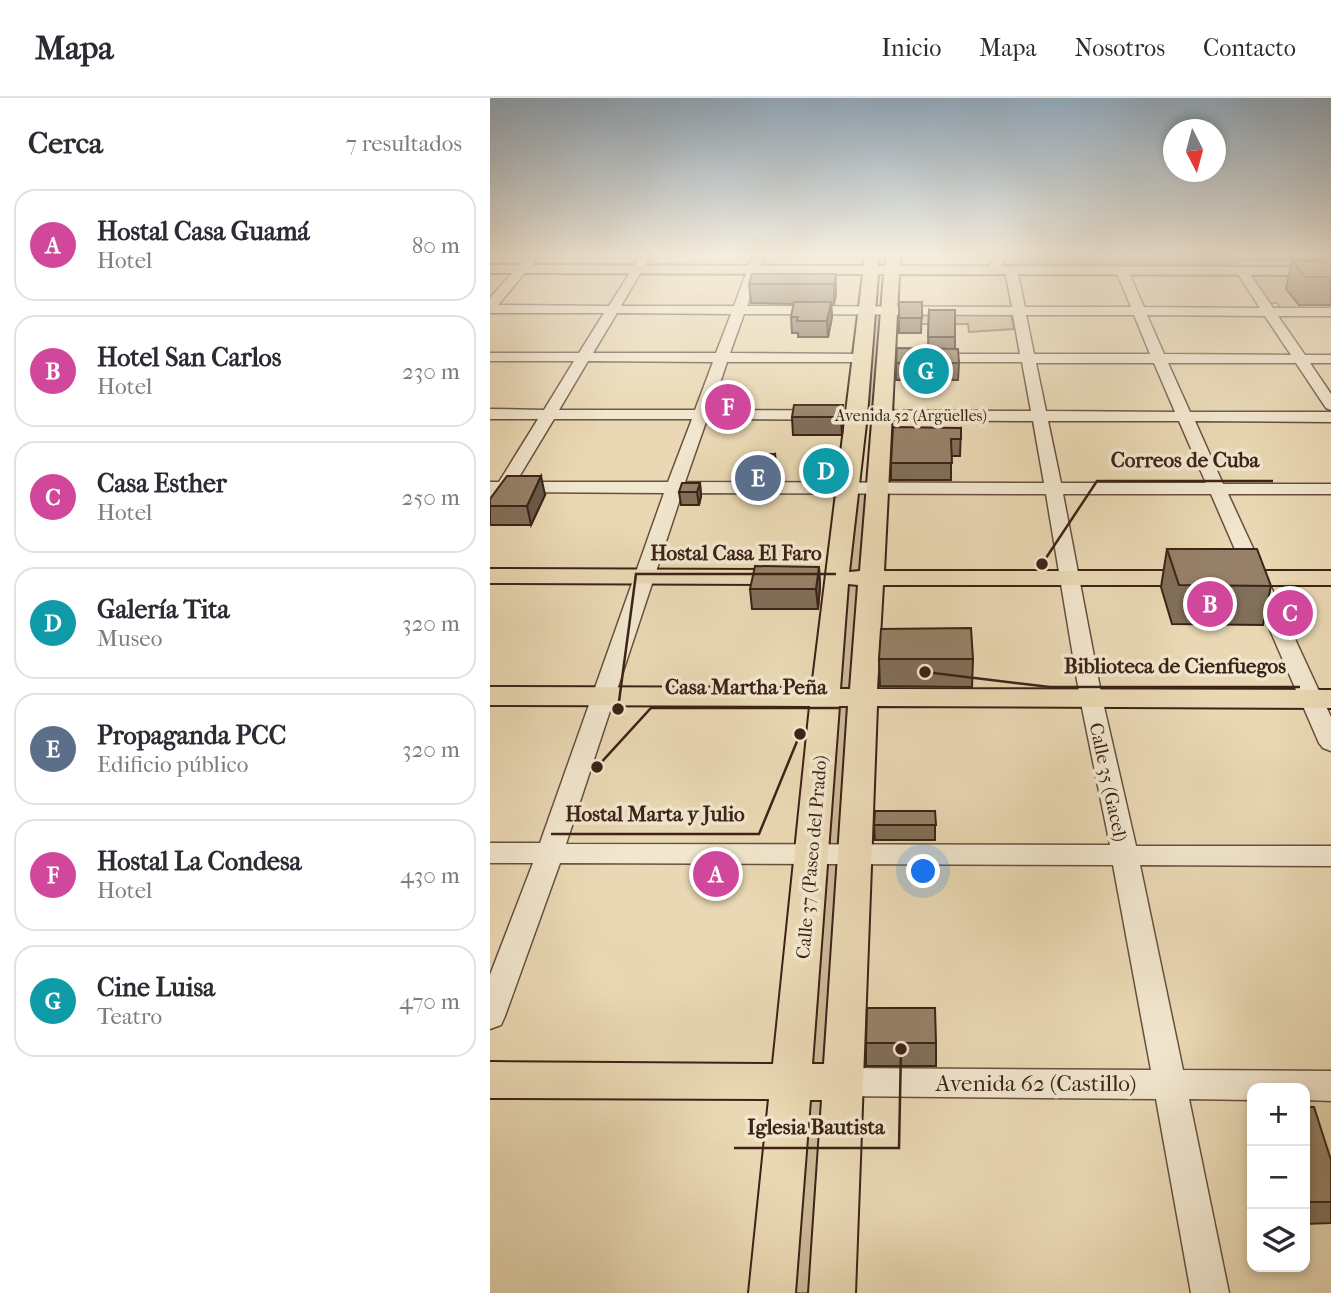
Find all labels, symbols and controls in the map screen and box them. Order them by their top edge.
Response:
text: Mapa [35,29,114,68]
text: Inicio [881,34,941,62]
text: Mapa [979,34,1037,62]
text: Nosotros [1075,34,1165,62]
text: Contacto [1203,34,1296,62]
north arrow [1163,119,1226,182]
text: Cerca [28,126,103,161]
text: 7 resultados [346,130,462,157]
text: Hostal Casa Guamá [97,216,310,247]
text: A [46,232,60,259]
text: 80 m [412,232,460,259]
text: Hotel [97,247,152,274]
text: Hotel San Carlos [97,342,281,373]
pin: G [903,345,949,397]
text: B [46,358,60,385]
text: 230 m [402,358,460,385]
text: Hotel [97,373,152,400]
pin: F [705,381,751,433]
street label: Avenida 52 (Argüelles) [834,406,987,425]
callout: Correos de Cuba [1097,439,1273,481]
pin: D [803,445,849,497]
text: Correos de Cuba [1111,448,1261,472]
pin: E [735,452,781,504]
text: Casa Esther [97,468,227,499]
text: C [45,484,61,511]
text: 250 m [402,484,460,511]
text: Hotel [97,499,152,526]
callout: Hostal Casa El Faro [636,532,836,574]
text: Hostal Casa El Faro [650,541,822,565]
pin: B [1187,578,1233,630]
pin: C [1267,587,1313,639]
text: Galería Tita [97,594,229,625]
text: D [44,610,62,637]
text: 320 m [402,610,460,637]
text: Museo [97,625,162,652]
callout: Biblioteca de Cienfuegos [1050,645,1300,687]
text: Biblioteca de Cienfuegos [1064,654,1286,678]
callout: Casa Martha Peña [651,666,840,708]
text: Casa Martha Peña [665,675,828,699]
text: Propaganda PCC [97,720,286,751]
street label: Calle 35 (Gacel) [1085,721,1131,844]
text: E [46,736,60,763]
text: 320 m [402,736,460,763]
text: Edificio público [97,751,248,778]
street label: Calle 37 (Paseo del Prado) [792,754,832,960]
callout: Hostal Marta y Julio [551,792,759,834]
text: Hostal Marta y Julio [565,802,745,826]
text: Hostal La Condesa [97,846,302,877]
pin: A [693,848,739,900]
your location [906,854,940,888]
text: F [47,862,59,889]
text: 430 m [400,862,460,889]
text: Hotel [97,877,152,904]
text: Cine Luisa [97,972,215,1003]
text: G [45,988,61,1015]
text: 470 m [399,988,460,1015]
text: Teatro [97,1003,162,1030]
street label: Avenida 62 (Castillo) [935,1070,1136,1097]
map controls [1247,1083,1310,1272]
button: + [1247,1083,1310,1146]
callout: Iglesia Bautista [734,1106,899,1148]
text: Iglesia Bautista [747,1115,886,1139]
button: − [1247,1146,1310,1209]
button: layers [1247,1209,1310,1272]

